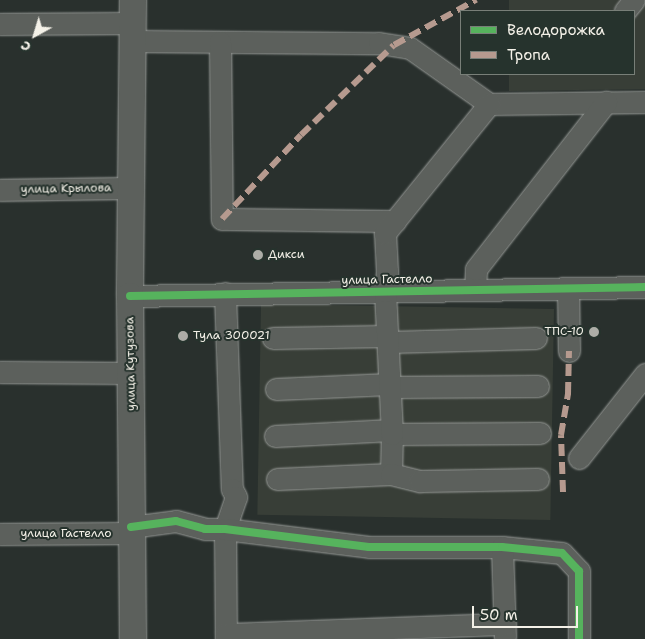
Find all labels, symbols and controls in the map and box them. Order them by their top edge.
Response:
north arrow [10,10,60,60]
legend [460,10,635,75]
text: Велодорожка [507,20,605,40]
text: С [17,37,35,56]
text: Тропа [507,45,550,65]
street label: улица Крылова [21,181,111,197]
place label: Дикси [268,248,305,262]
marker: Дикси [252,249,264,261]
street label: улица Гастелло [341,272,433,288]
street label: улица Кутузова [123,317,139,411]
place label: ТПС-10 [545,325,584,339]
marker: ТПС-10 [588,326,600,338]
place label: Тула 300021 [193,329,270,343]
marker: Тула 300021 [177,330,189,342]
street label: улица Гастелло [20,527,112,541]
scale bar [475,596,581,628]
text: 50 m [480,605,518,625]

